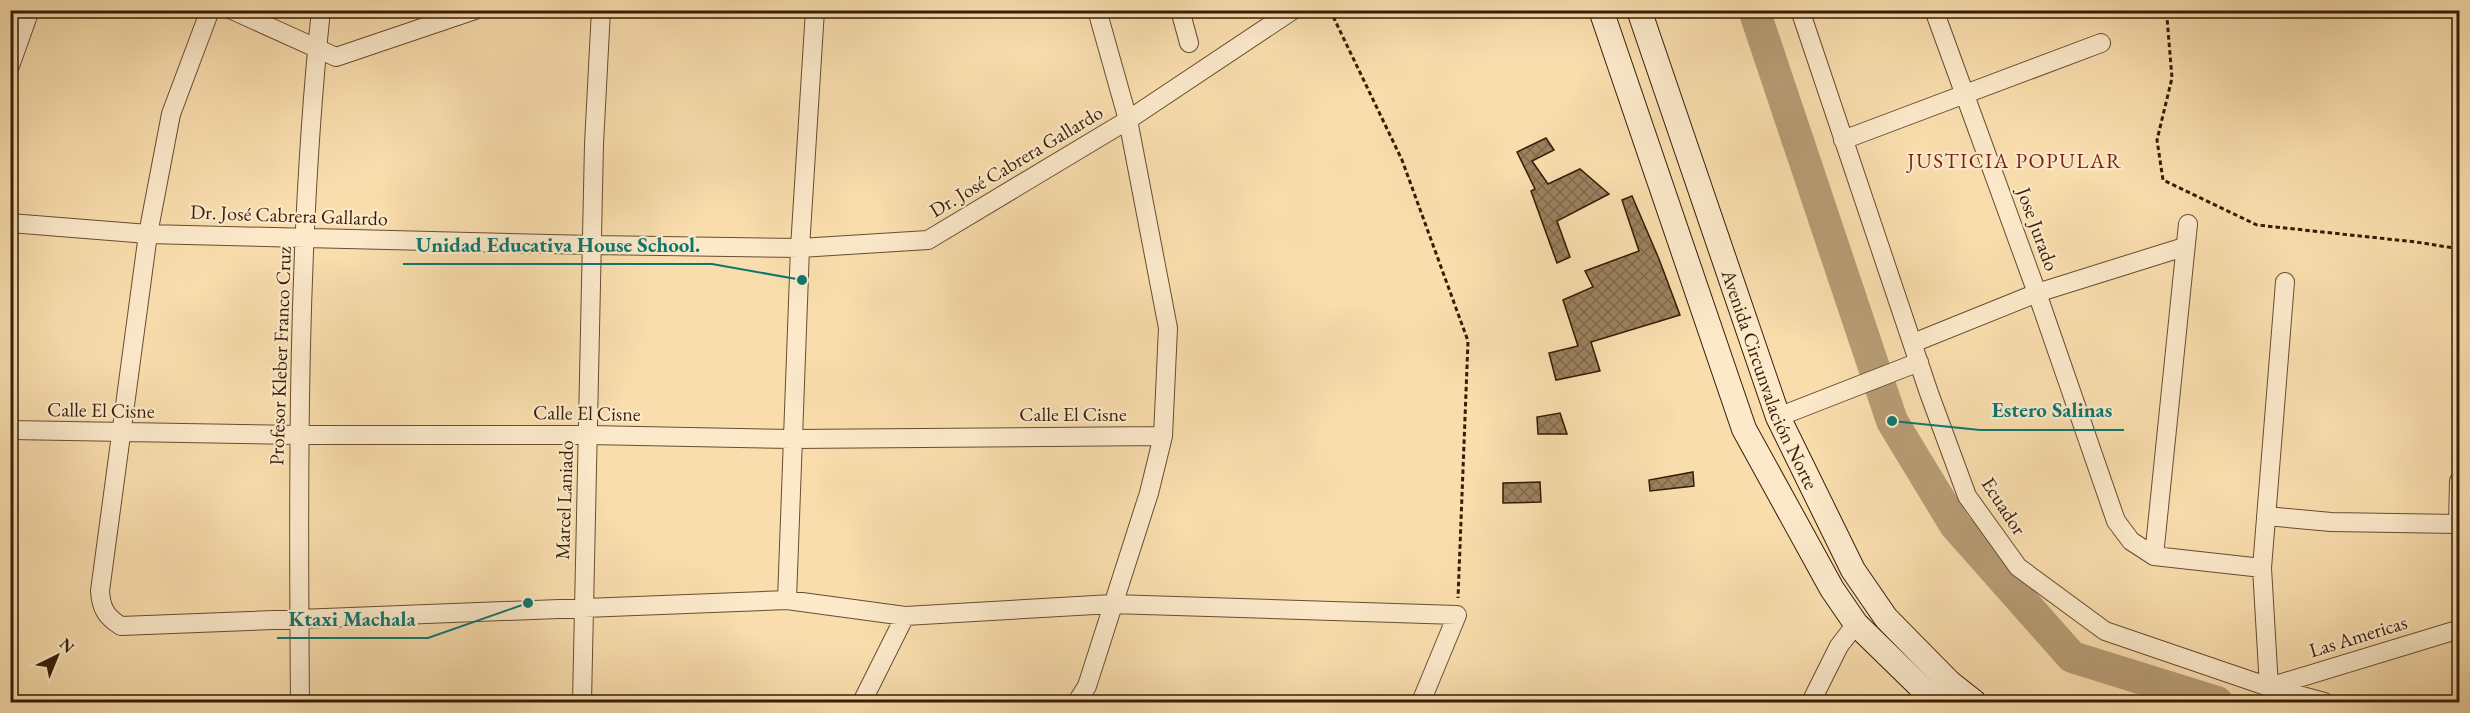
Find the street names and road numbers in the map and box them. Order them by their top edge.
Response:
street label: Dr. José Cabrera Gallardo [925,99,1108,223]
street label: Jose Jurado [2010,182,2065,274]
street label: Dr. José Cabrera Gallardo [190,199,388,231]
street label: Profesor Kleber Franco Cruz [263,245,297,466]
street label: Avenida Circunvalación Norte [1715,265,1824,494]
street label: Calle El Cisne [47,396,155,424]
street label: Calle El Cisne [533,399,641,427]
street label: Calle El Cisne [1019,401,1127,427]
street label: Marcel Laniado [549,440,579,560]
street label: Ecuador [1976,472,2033,540]
street label: Las Americas [2306,609,2410,663]

